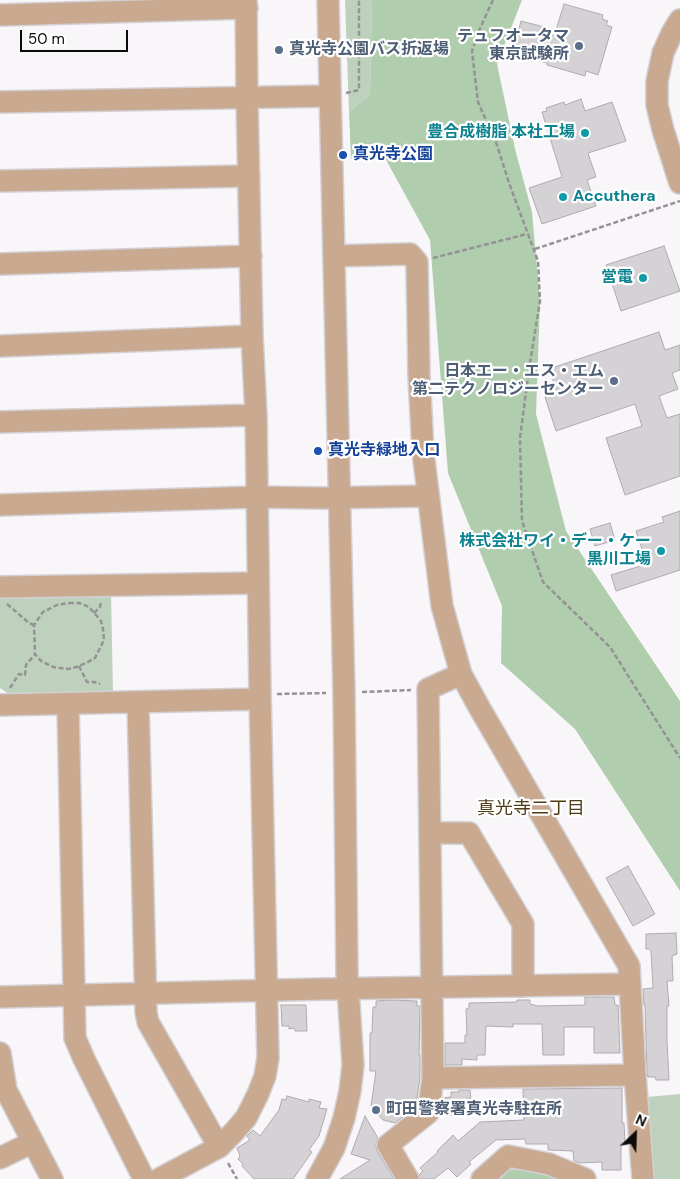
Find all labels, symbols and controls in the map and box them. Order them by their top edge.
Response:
scale bar [22,20,130,52]
place label: テュフオータマ 東京試験所 [457,27,569,65]
text: 50 m [28,29,65,49]
place label: 真光寺公園バス折返場 [289,40,449,60]
marker: テュフオータマ 東京試験所 [573,40,585,52]
marker: 真光寺公園バス折返場 [273,44,285,56]
place label: 豊合成樹脂 本社工場 [427,123,575,143]
marker: 豊合成樹脂 本社工場 [579,127,591,139]
place label: 真光寺公園 [353,145,433,165]
marker: 真光寺公園 [337,149,349,161]
place label: Accuthera [573,187,656,207]
marker: Accuthera [557,191,569,203]
place label: 営電 [601,268,633,288]
marker: 営電 [637,272,649,284]
place label: 日本エー・エス・エム 第二テクノロジーセンター [412,362,604,400]
marker: 日本エー・エス・エム 第二テクノロジーセンター [608,375,620,387]
place label: 真光寺緑地入口 [328,441,440,461]
marker: 真光寺緑地入口 [312,445,324,457]
place label: 株式会社ワイ・デー・ケー 黒川工場 [459,532,651,570]
marker: 株式会社ワイ・デー・ケー 黒川工場 [655,545,667,557]
district label: 真光寺二丁目 [477,798,585,820]
place label: 町田警察署真光寺駐在所 [386,1100,562,1120]
marker: 町田警察署真光寺駐在所 [370,1104,382,1116]
north arrow [610,1109,660,1159]
text: N [633,1110,649,1131]

